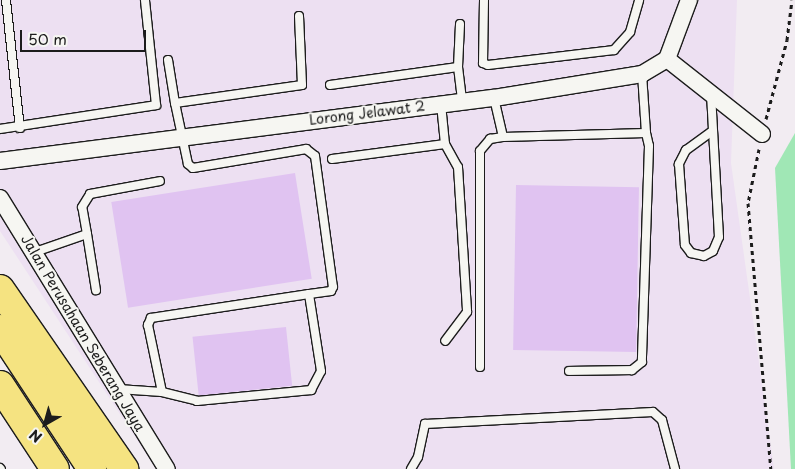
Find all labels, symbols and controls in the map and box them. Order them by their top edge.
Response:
scale bar [22,20,149,52]
text: 50 m [28,27,67,50]
street label: Lorong Jelawat 2 [309,98,425,128]
street label: Jalan Perusahaan Seberang Jaya [18,232,148,434]
north arrow [20,399,70,449]
text: N [25,425,46,448]

